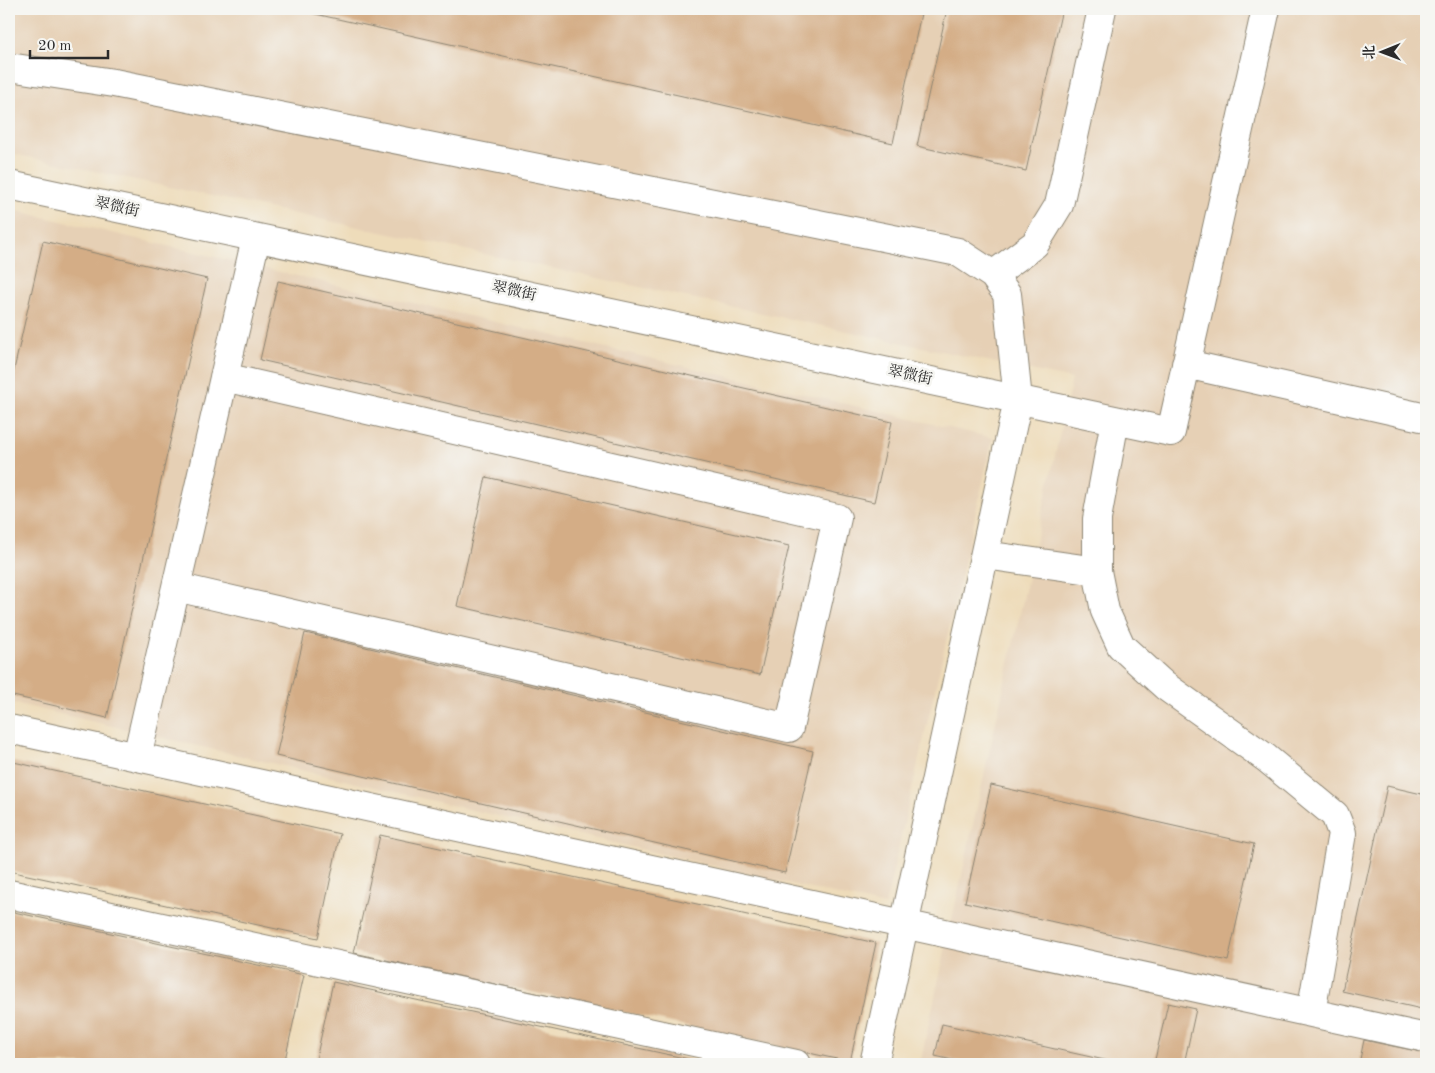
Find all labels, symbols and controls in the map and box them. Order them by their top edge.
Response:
scale bar [30,28,108,60]
north arrow [1358,28,1408,78]
text: 20 m [38,39,72,54]
text: 北 [1362,45,1377,59]
street label: 翠微街 [93,194,141,220]
street label: 翠微街 [490,278,538,304]
street label: 翠微街 [886,362,934,388]

